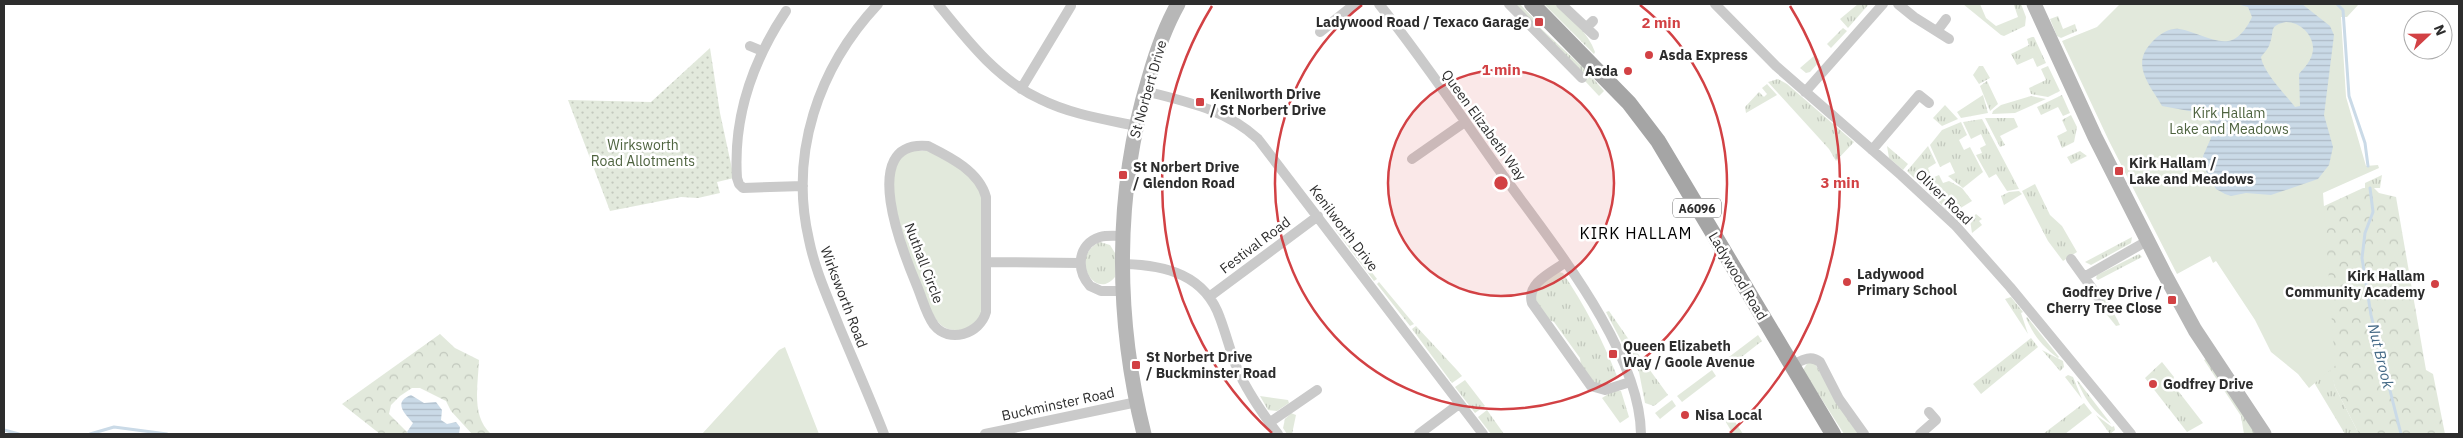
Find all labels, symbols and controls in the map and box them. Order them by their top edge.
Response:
north arrow [2403,10,2453,60]
place label: Ladywood Road / Texaco Garage [1316,13,1529,31]
text: 2 min [1641,13,1681,32]
marker: Ladywood Road / Texaco Garage [1533,16,1545,28]
text: N [2430,22,2450,38]
street label: St Norbert Drive [1125,38,1171,140]
place label: Asda Express [1659,46,1748,64]
marker: Asda Express [1643,49,1655,61]
text: 1 min [1481,60,1521,79]
place label: Asda [1585,62,1618,80]
marker: Asda [1622,65,1634,77]
street label: Queen Elizabeth Way [1438,66,1530,184]
place label: Kenilworth Drive / St Norbert Drive [1210,85,1326,119]
marker: Kenilworth Drive / St Norbert Drive [1194,96,1206,108]
park label: Kirk Hallam Lake and Meadows [2169,104,2289,138]
park label: Wirksworth Road Allotments [591,136,695,170]
place label: Kirk Hallam / Lake and Meadows [2129,154,2254,188]
place label: St Norbert Drive / Glendon Road [1133,158,1240,192]
street label: Oliver Road [1912,165,1976,229]
marker: Kirk Hallam / Lake and Meadows [2113,165,2125,177]
marker: St Norbert Drive / Glendon Road [1117,169,1129,181]
text: 3 min [1820,173,1860,192]
centre of rings [1492,174,1510,192]
street label: Kenilworth Drive [1306,181,1383,275]
road number: A6096 [1673,198,1721,218]
street label: Festival Road [1216,213,1294,277]
street label: Nuthall Circle [900,220,948,306]
district label: KIRK HALLAM [1580,223,1692,243]
street label: Ladywood Road [1705,229,1771,323]
street label: Wirksworth Road [816,244,872,350]
place label: Ladywood Primary School [1857,265,1957,299]
place label: Kirk Hallam Community Academy [2285,267,2426,301]
marker: Ladywood Primary School [1841,276,1853,288]
marker: Kirk Hallam Community Academy [2429,278,2441,290]
place label: Godfrey Drive / Cherry Tree Close [2046,283,2162,317]
marker: Godfrey Drive / Cherry Tree Close [2166,294,2178,306]
water label: Nut Brook [2364,322,2398,391]
place label: Queen Elizabeth Way / Goole Avenue [1623,337,1755,371]
place label: St Norbert Drive / Buckminster Road [1146,348,1276,382]
marker: Queen Elizabeth Way / Goole Avenue [1607,348,1619,360]
marker: St Norbert Drive / Buckminster Road [1130,359,1142,371]
place label: Godfrey Drive [2163,375,2254,393]
marker: Godfrey Drive [2147,378,2159,390]
street label: Buckminster Road [1000,383,1116,425]
place label: Nisa Local [1695,406,1762,424]
marker: Nisa Local [1679,409,1691,421]

